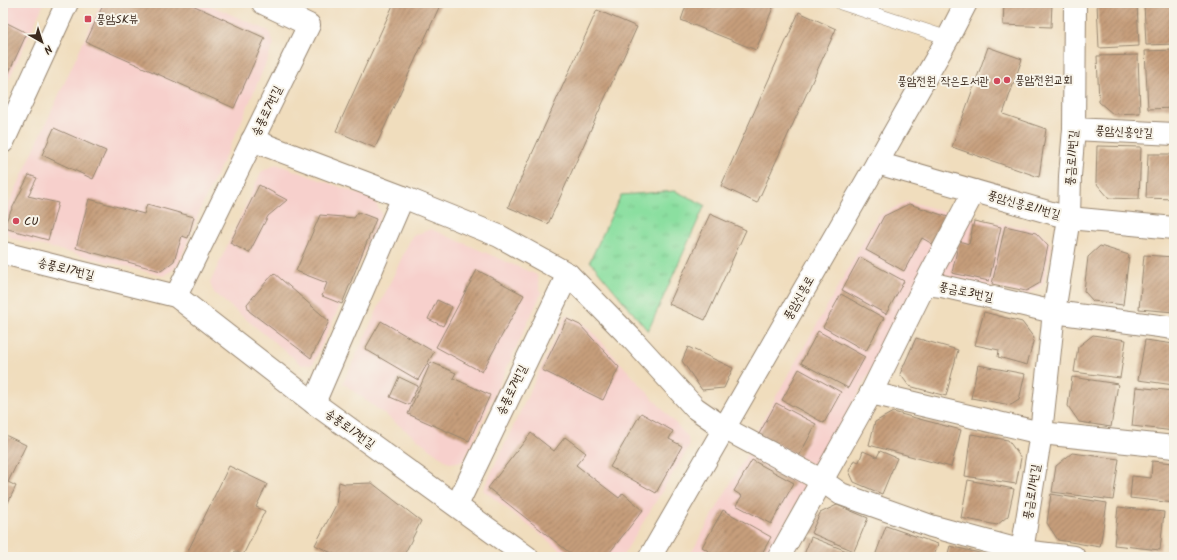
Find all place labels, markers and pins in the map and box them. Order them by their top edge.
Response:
place label: 풍암SK뷰 [96,10,138,29]
marker: 풍암SK뷰 [83,14,93,24]
place label: 풍암전원교회 [1015,71,1073,90]
place label: 풍암전원 작은도서관 [897,72,989,91]
marker: 풍암전원교회 [1002,75,1012,85]
marker: 풍암전원 작은도서관 [992,76,1002,86]
place label: CU [24,212,38,231]
marker: CU [11,216,21,226]

